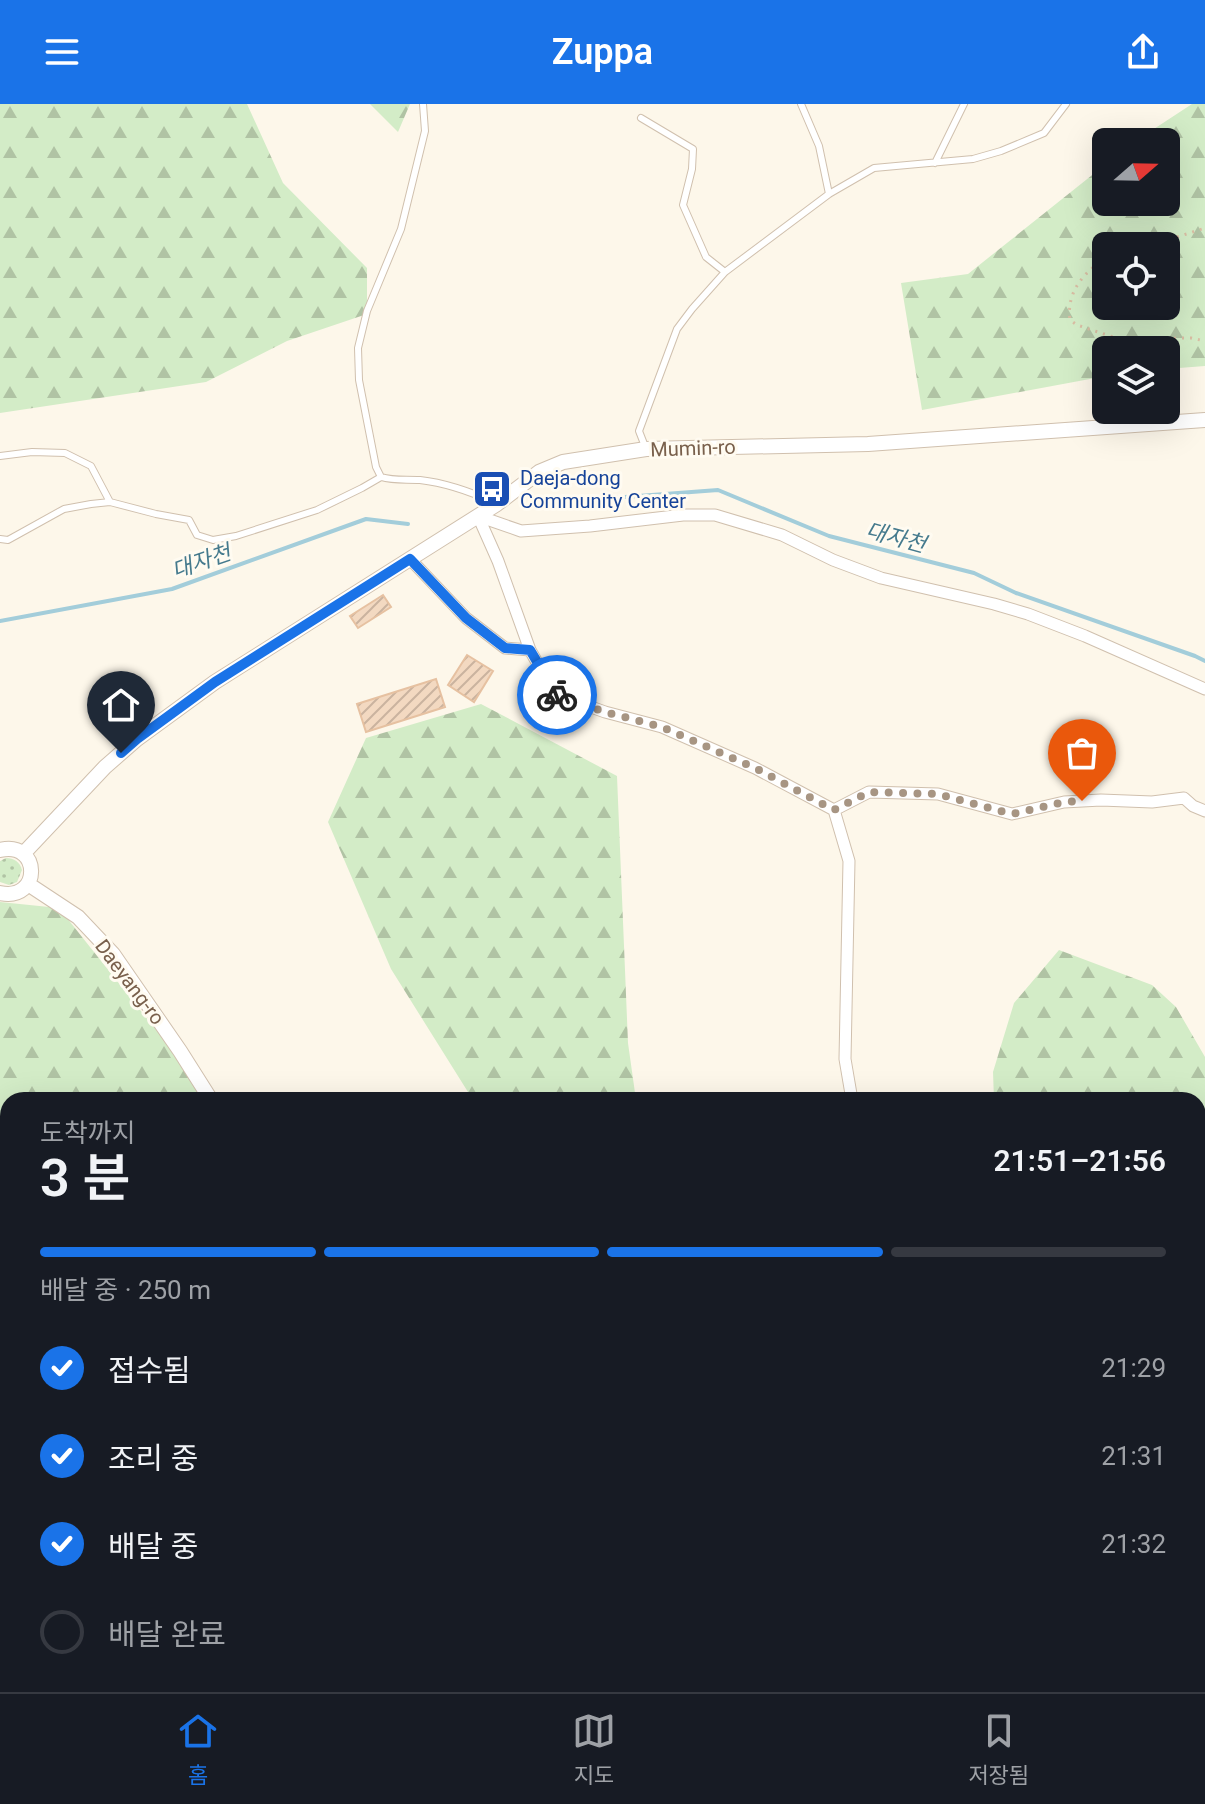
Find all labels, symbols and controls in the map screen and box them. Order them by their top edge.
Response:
icon: menu [40,30,84,74]
icon: share [1121,30,1165,74]
text: Zuppa [552,31,653,73]
north arrow [1092,128,1180,216]
map controls [1092,128,1180,424]
button: locate [1092,232,1180,320]
button: layers [1092,336,1180,424]
street label: Mumin-ro [650,435,736,461]
place label: Daeja-dong Community Center [520,466,686,513]
bus stop icon: Daeja-dong Community Center [471,468,513,510]
water label: 대자천 [863,518,931,558]
water label: 대자천 [168,539,237,583]
courier [517,655,597,735]
pin [87,671,155,753]
icon: bike [535,673,579,717]
icon: home [99,683,143,727]
pin [1048,719,1116,801]
icon: bag [1060,731,1104,775]
street label: Daeyang-ro [90,935,170,1029]
text: 도착까지 [40,1118,136,1148]
text: 21:51–21:56 [993,1143,1166,1178]
text: 3 분 [40,1148,130,1209]
text: 배달 중 · 250 m [40,1275,211,1305]
icon: check [40,1346,84,1390]
text: 접수됨 [108,1353,191,1388]
text: 21:29 [1101,1353,1166,1383]
icon: check [40,1434,84,1478]
text: 조리 중 [108,1441,198,1476]
text: 21:31 [1101,1441,1166,1471]
icon: check [40,1522,84,1566]
text: 배달 중 [108,1529,198,1564]
text: 21:32 [1101,1529,1166,1559]
text: 배달 완료 [108,1617,226,1652]
tab: 홈 [176,1709,220,1789]
tab: 지도 [572,1709,616,1789]
tab: 저장됨 [968,1709,1029,1789]

